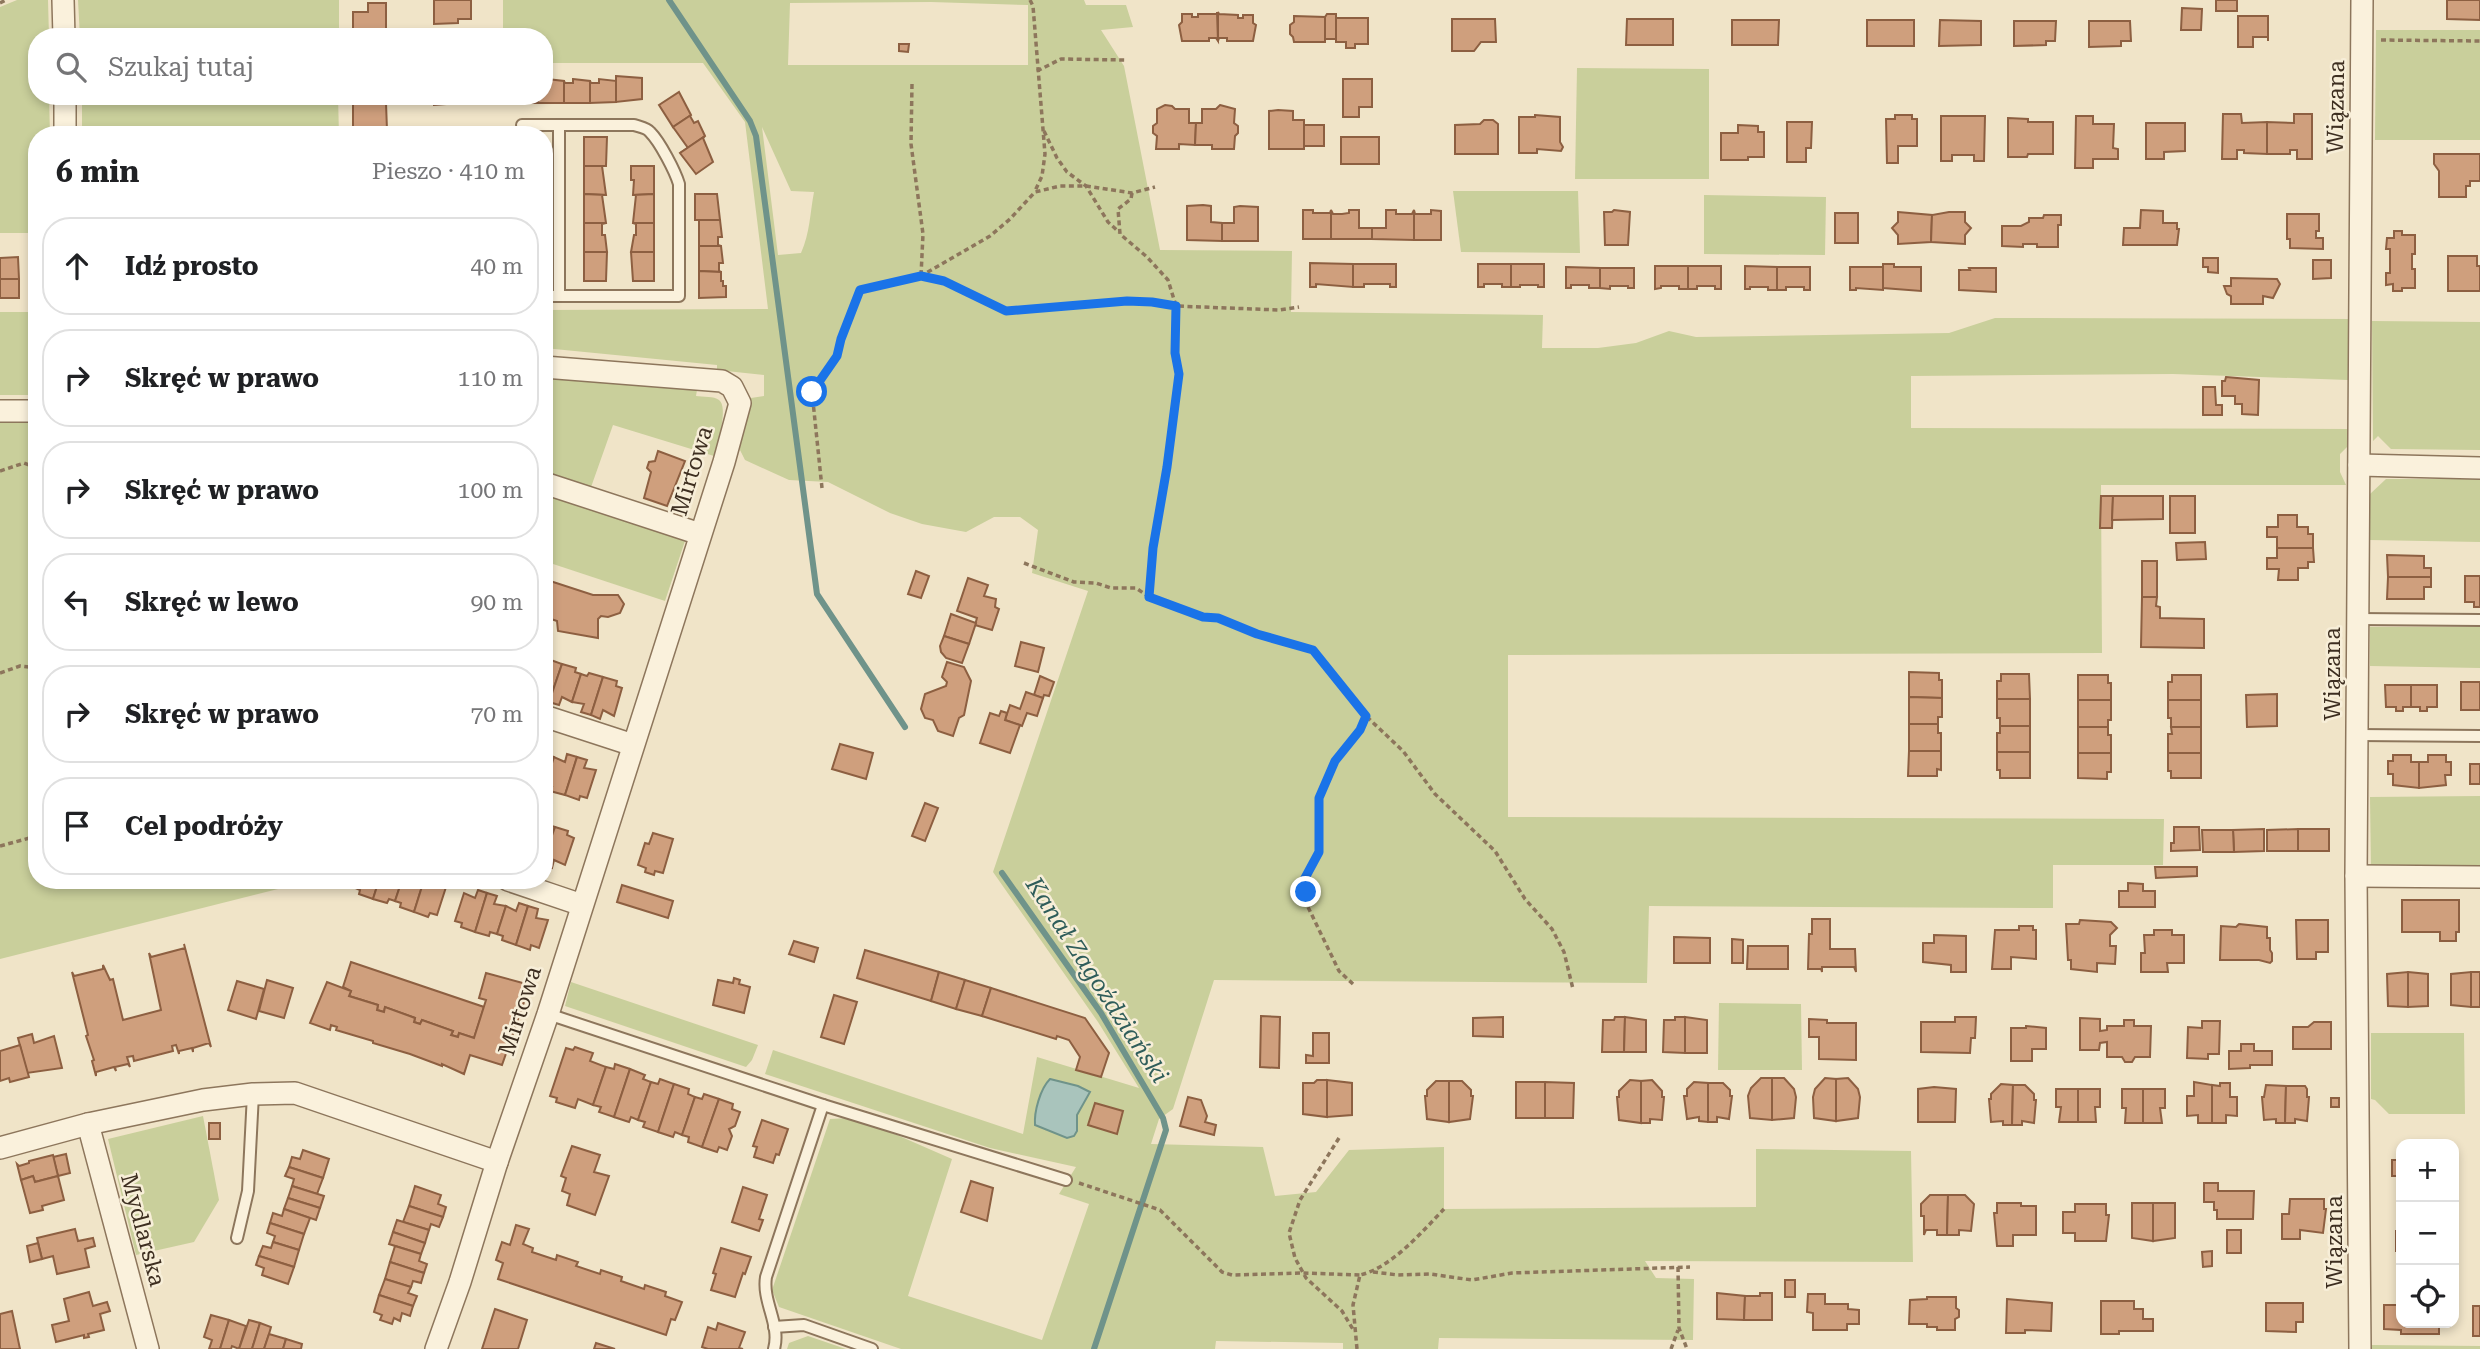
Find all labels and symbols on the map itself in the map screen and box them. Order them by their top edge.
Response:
street label: Wiązana [2322,59,2350,154]
route start [796,376,827,407]
street label: Mirtowa [666,422,719,519]
street label: Wiązana [2319,627,2346,721]
water label: Kanał Zagoździański [1019,871,1174,1088]
route end [1290,876,1321,907]
street label: Mirtowa [493,962,547,1059]
street label: Mydlarska [115,1171,171,1290]
street label: Wiązana [2321,1195,2348,1289]

